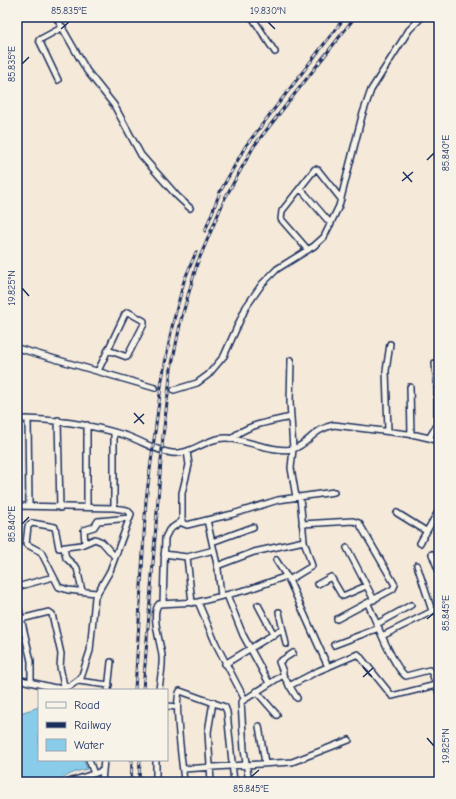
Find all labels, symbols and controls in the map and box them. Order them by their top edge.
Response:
text: 85.835°E [51,5,87,17]
text: 19.830°N [250,5,286,17]
text: 85.835°E [6,46,18,82]
text: 85.840°E [440,135,452,171]
text: 19.825°N [6,270,18,306]
text: 85.840°E [6,506,18,542]
text: 85.845°E [440,595,452,631]
legend [38,689,168,761]
text: Road [74,698,100,712]
text: Railway [74,718,112,732]
text: 19.825°N [440,728,452,764]
text: Water [74,738,104,752]
text: 85.845°E [233,783,269,795]

